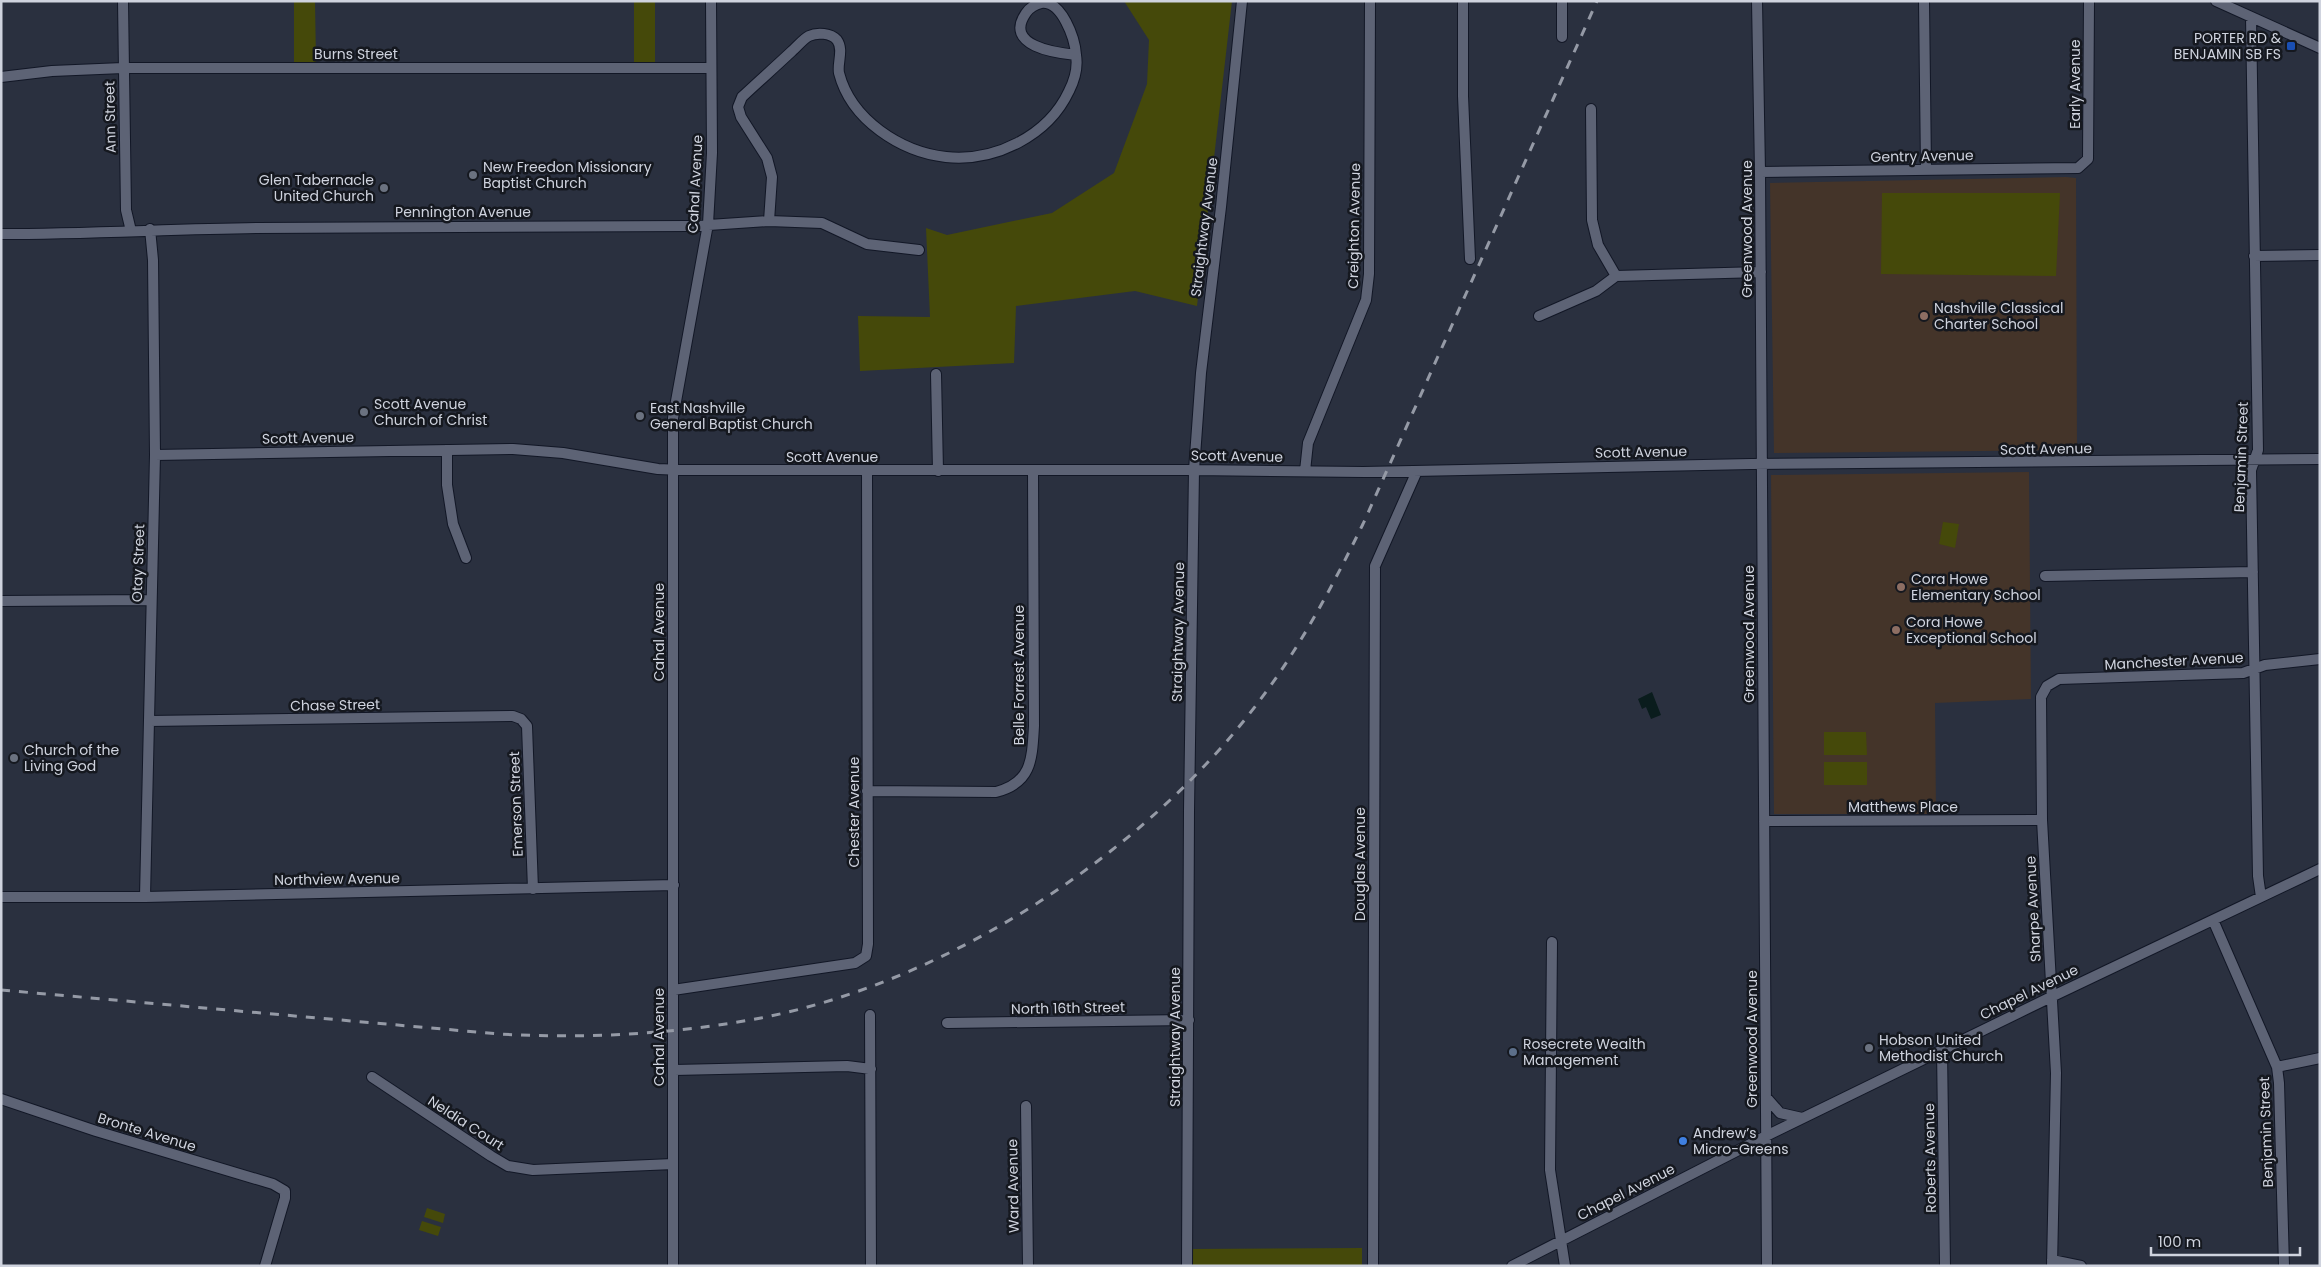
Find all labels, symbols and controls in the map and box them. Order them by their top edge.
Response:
place label: PORTER RD & BENJAMIN SB FS [2174,28,2282,64]
street label: Early Avenue [2065,39,2085,129]
marker: PORTER RD & BENJAMIN SB FS [2285,40,2297,52]
street label: Burns Street [314,44,398,64]
street label: Ann Street [99,81,121,153]
street label: Cahal Avenue [682,134,708,234]
street label: Gentry Avenue [1870,145,1974,167]
street label: Straightway Avenue [1186,156,1223,298]
place label: New Freedon Missionary Baptist Church [483,157,652,193]
street label: Greenwood Avenue [1737,160,1757,298]
street label: Creighton Avenue [1343,163,1365,289]
marker: New Freedon Missionary Baptist Church [467,169,479,181]
place label: Glen Tabernacle United Church [259,170,374,206]
marker: Glen Tabernacle United Church [378,182,390,194]
street label: Pennington Avenue [395,202,531,222]
place label: Nashville Classical Charter School [1934,298,2063,334]
marker: Nashville Classical Charter School [1918,310,1930,322]
place label: Scott Avenue Church of Christ [374,394,487,430]
place label: East Nashville General Baptist Church [650,398,813,434]
street label: Benjamin Street [2229,401,2253,513]
marker: Scott Avenue Church of Christ [358,406,370,418]
marker: East Nashville General Baptist Church [634,410,646,422]
street label: Scott Avenue [262,427,355,449]
street label: Scott Avenue [2000,438,2093,460]
street label: Scott Avenue [1595,441,1688,463]
street label: Scott Avenue [1191,445,1284,467]
street label: Scott Avenue [786,447,878,467]
street label: Otay Street [127,524,149,602]
street label: Straightway Avenue [1167,561,1189,702]
street label: Greenwood Avenue [1739,565,1759,703]
place label: Cora Howe Elementary School [1911,569,2041,605]
marker: Cora Howe Elementary School [1895,581,1907,593]
street label: Cahal Avenue [649,582,669,681]
street label: Belle Forrest Avenue [1009,604,1029,745]
place label: Cora Howe Exceptional School [1906,612,2037,648]
marker: Cora Howe Exceptional School [1890,624,1902,636]
street label: Manchester Avenue [2104,647,2244,675]
street label: Chase Street [290,694,380,716]
place label: Church of the Living God [24,740,120,776]
street label: Emerson Street [504,751,528,857]
marker: Church of the Living God [8,752,20,764]
street label: Chester Avenue [844,756,864,868]
street label: Matthews Place [1848,797,1958,817]
street label: Douglas Avenue [1350,807,1370,921]
street label: Sharpe Avenue [2020,855,2046,963]
street label: Northview Avenue [274,868,400,890]
street label: Chapel Avenue [1976,959,2082,1024]
street label: Straightway Avenue [1165,967,1185,1107]
street label: Greenwood Avenue [1742,970,1762,1108]
street label: Cahal Avenue [649,987,669,1086]
street label: North 16th Street [1011,997,1125,1019]
place label: Hobson United Methodist Church [1879,1030,2003,1066]
place label: Rosecrete Wealth Management [1523,1034,1646,1070]
marker: Hobson United Methodist Church [1863,1042,1875,1054]
marker: Rosecrete Wealth Management [1507,1046,1519,1058]
street label: Benjamin Street [2254,1076,2278,1188]
street label: Neldia Court [424,1091,508,1155]
street label: Roberts Avenue [1919,1103,1941,1213]
street label: Bronte Avenue [95,1108,199,1157]
place label: Andrew’s Micro-Greens [1693,1123,1789,1159]
marker: Andrew’s Micro-Greens [1677,1135,1689,1147]
street label: Ward Avenue [1002,1138,1024,1233]
street label: Chapel Avenue [1574,1159,1679,1225]
scale bar [2151,1224,2300,1256]
text: 100 m [2158,1231,2201,1252]

